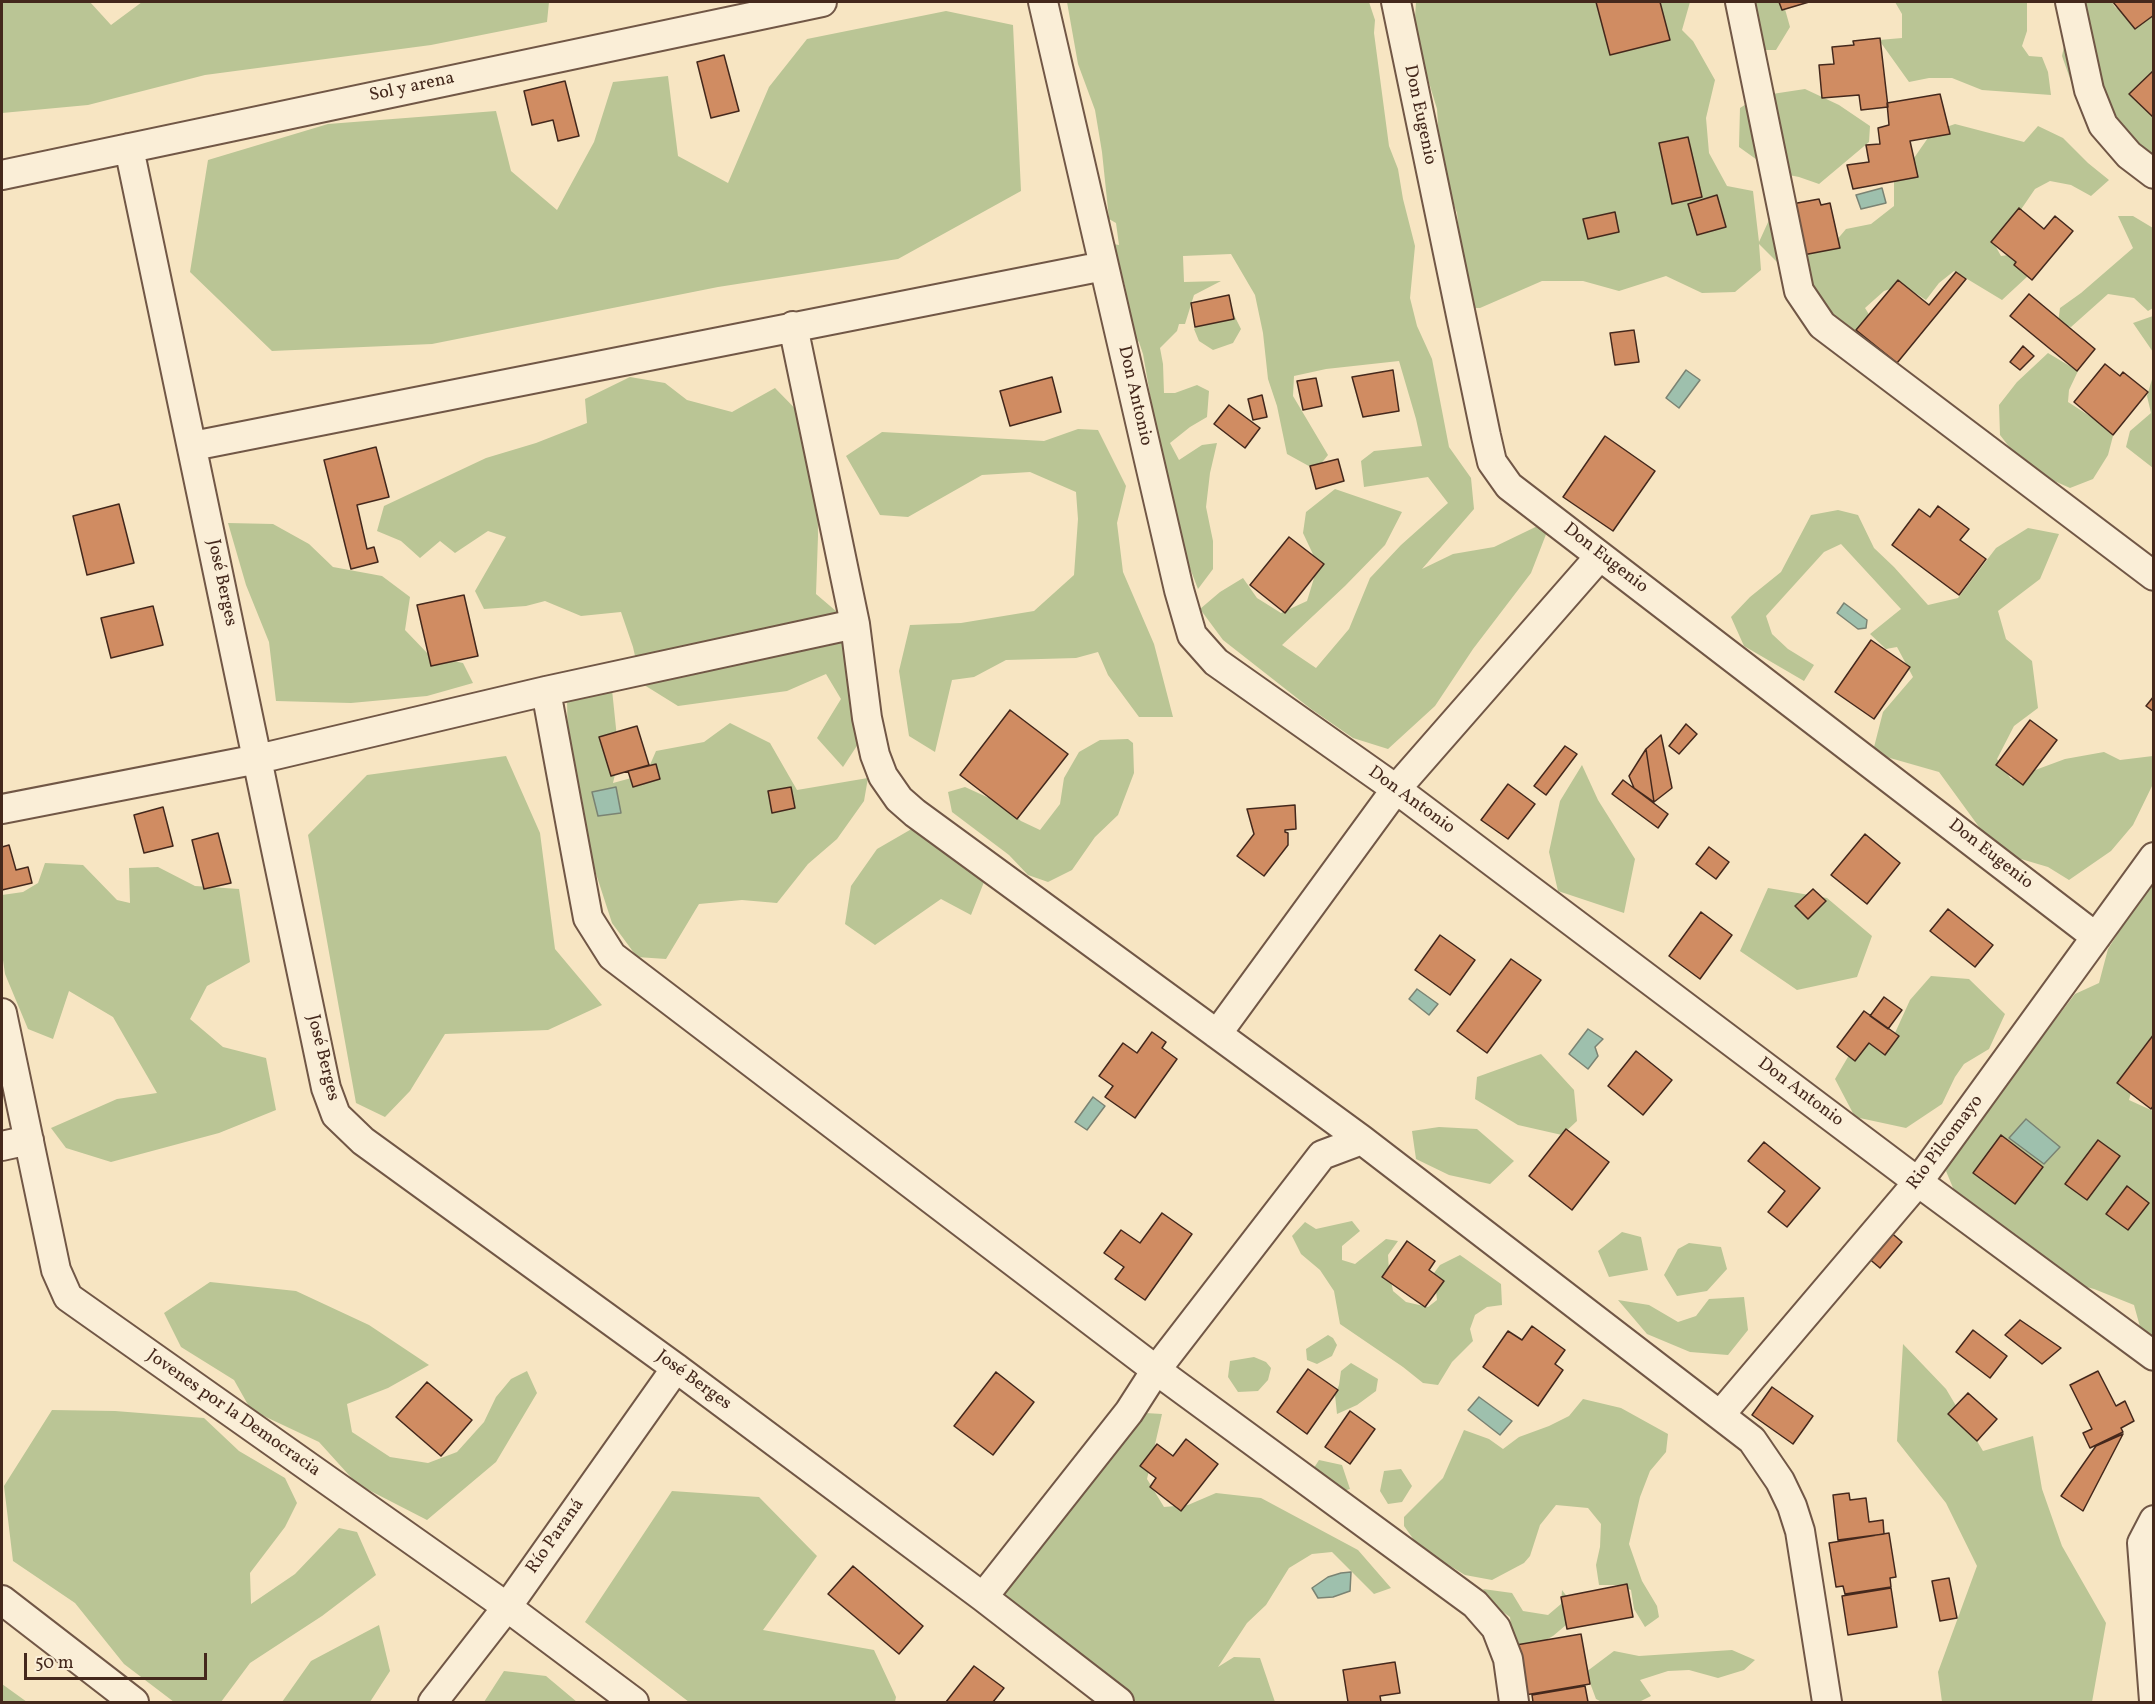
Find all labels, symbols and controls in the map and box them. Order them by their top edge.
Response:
street label: Don Eugenio [1398,63,1440,167]
street label: Sol y arena [367,68,457,108]
street label: Don Antonio [1112,344,1156,448]
street label: Don Eugenio [1558,519,1652,599]
street label: José Berges [201,538,241,628]
street label: Don Antonio [1363,762,1459,840]
street label: Don Eugenio [1943,815,2037,895]
street label: José Berges [301,1013,343,1103]
street label: Don Antonio [1753,1054,1847,1132]
street label: Rio Pilcomayo [1903,1091,1989,1195]
street label: Jovenes por la Democracia [142,1346,324,1482]
street label: José Berges [651,1346,735,1416]
street label: Río Paraná [522,1495,590,1579]
scale bar [27,1641,210,1679]
text: 50 m [35,1651,74,1676]

